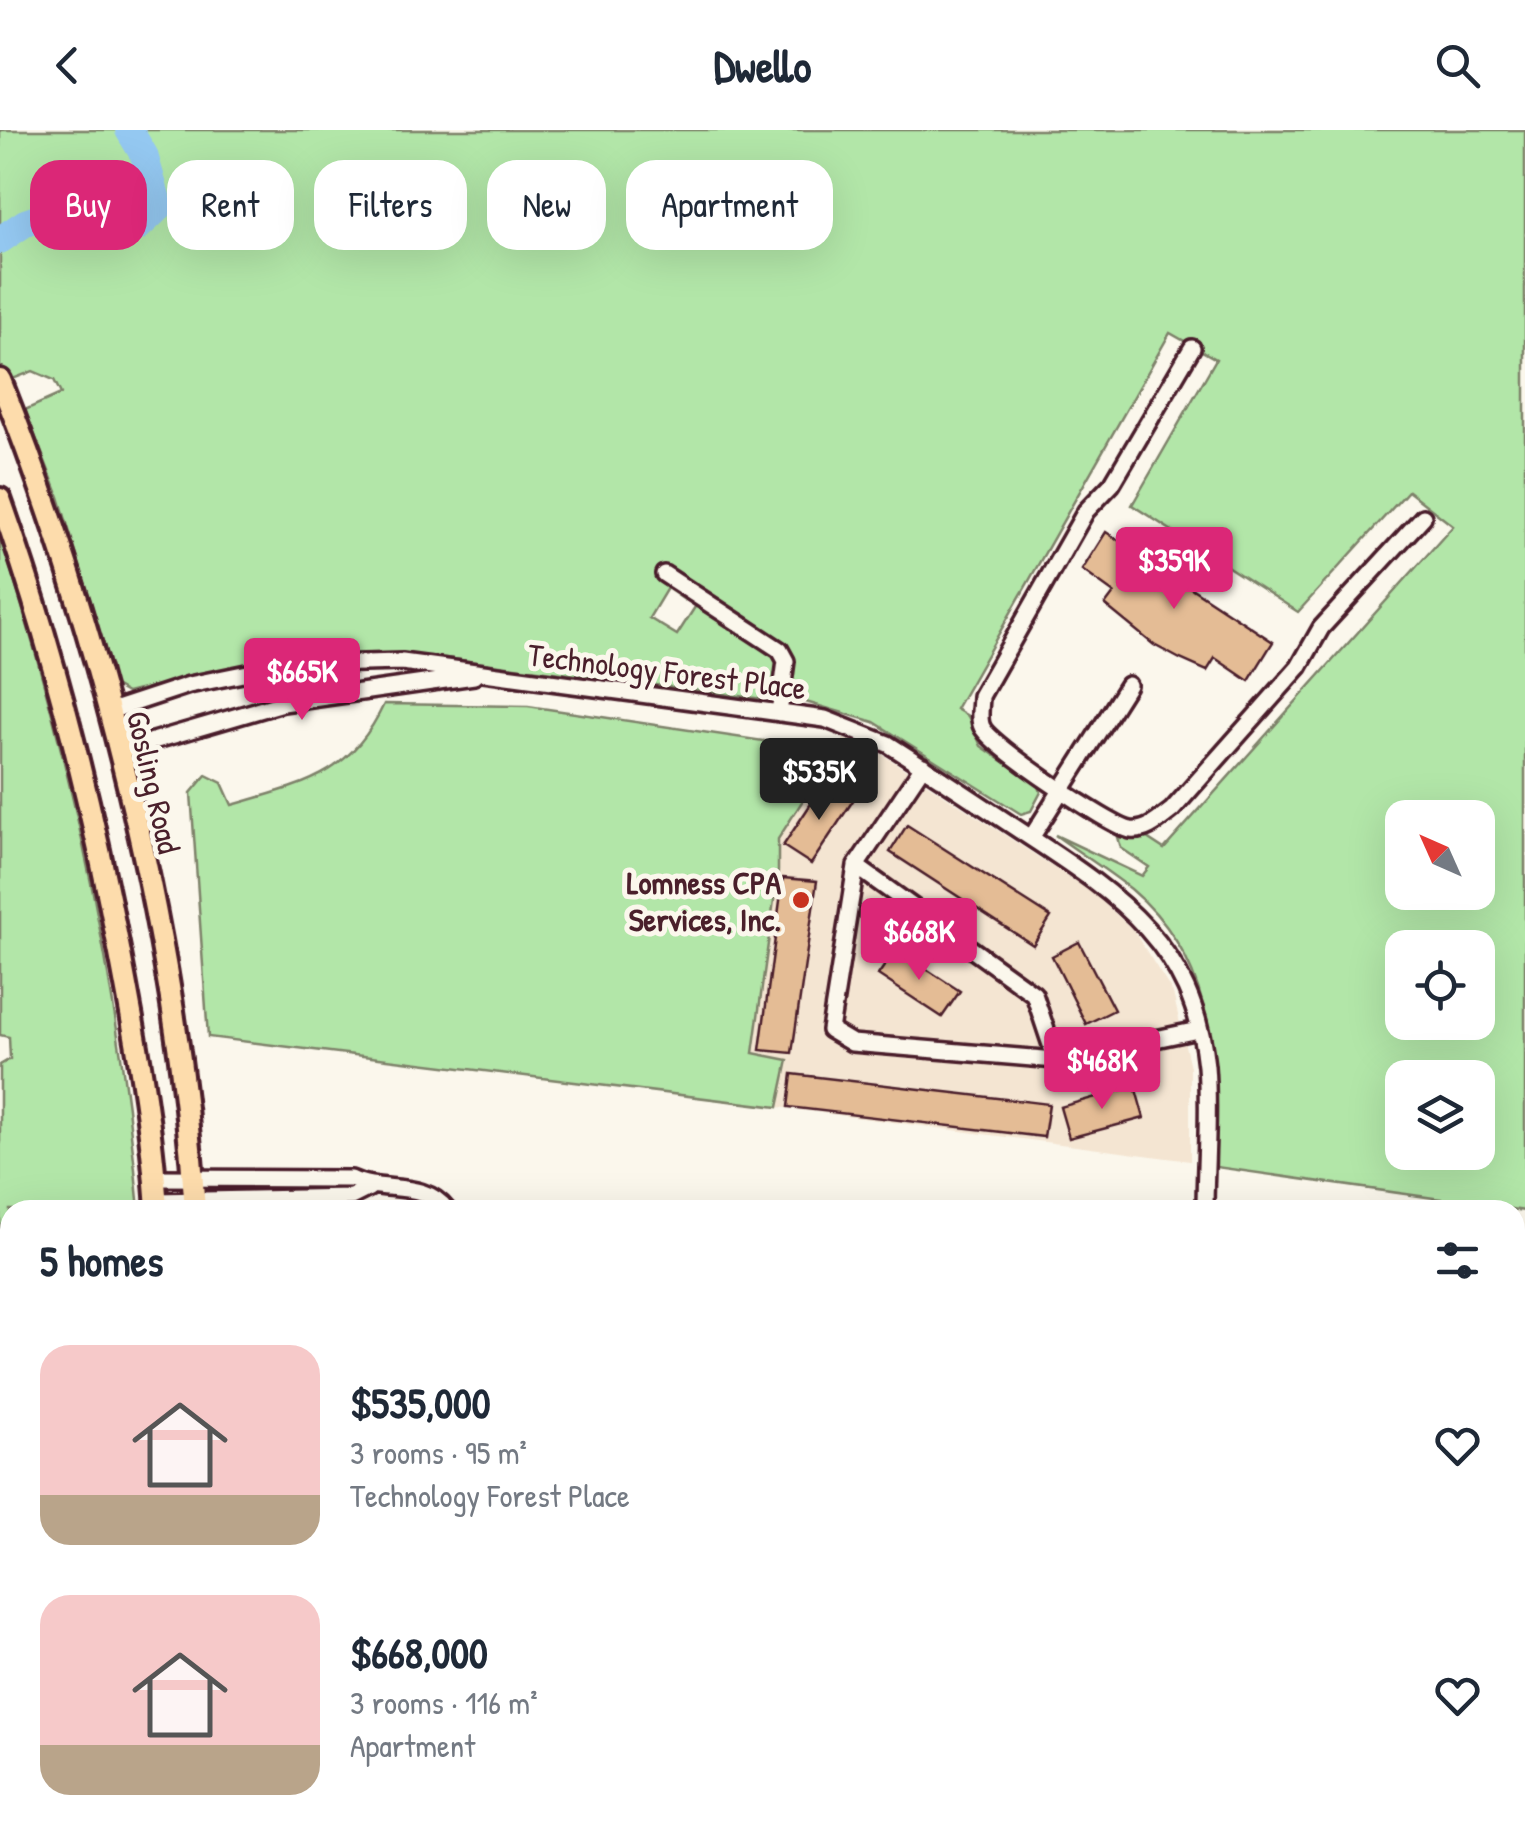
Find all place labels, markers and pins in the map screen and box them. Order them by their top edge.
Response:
pin: $359K [1104,527,1244,612]
pin: $665K [232,638,372,723]
pin: $535K [749,738,889,823]
place label: Lomness CPA Services, Inc. [627,861,781,941]
marker: Lomness CPA Services, Inc. [790,889,812,911]
pin: $668K [849,898,989,983]
pin: $468K [1032,1027,1172,1112]

